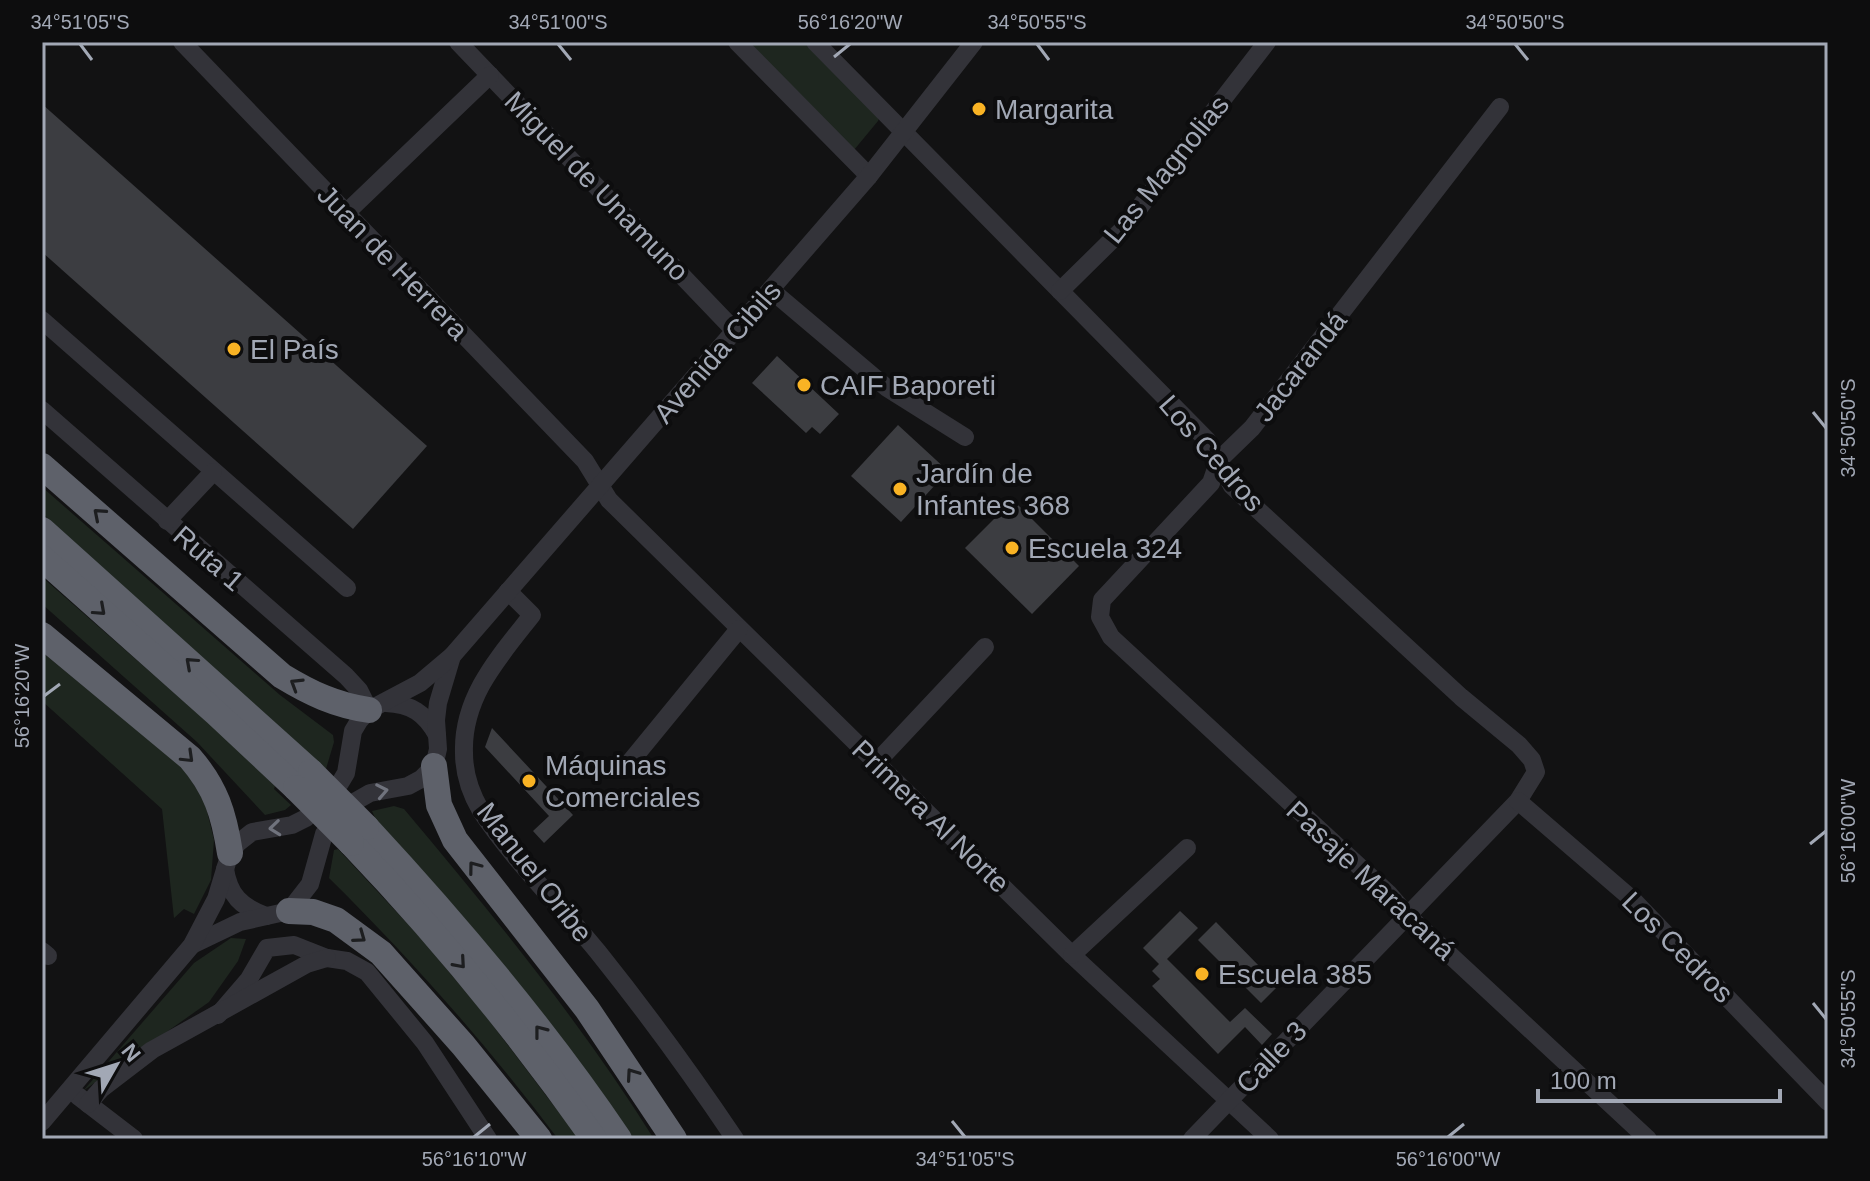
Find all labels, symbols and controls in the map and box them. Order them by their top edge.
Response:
text: 34°51'05"S [31,11,130,33]
text: 34°51'00"S [509,11,608,33]
text: 56°16'20"W [798,11,902,33]
text: 34°50'55"S [988,11,1087,33]
text: 34°50'50"S [1466,11,1565,33]
street label: Miguel de Unamuno [498,85,695,287]
street label: Las Magnolias [1098,89,1235,249]
place label: Margarita [995,94,1114,125]
marker: Margarita [970,100,988,118]
street label: Juan de Herrera [311,179,474,346]
street label: Avenida Cibils [648,275,787,429]
street label: Jacarandá [1248,305,1353,427]
place label: El País [250,334,339,365]
marker: El País [225,340,243,358]
place label: CAIF Baporeti [820,370,996,401]
marker: CAIF Baporeti [795,376,813,394]
text: 34°50'50"S [1837,379,1859,478]
street label: Los Cedros [1153,389,1270,518]
place label: Jardín de Infantes 368 [916,458,1070,521]
marker: Jardín de Infantes 368 [891,480,909,498]
one-way arrow [94,510,109,524]
street label: Ruta 1 [167,520,250,597]
place label: Escuela 324 [1028,533,1182,564]
marker: Escuela 324 [1003,539,1021,557]
one-way arrow [91,600,106,615]
text: 56°16'20"W [11,644,33,748]
one-way arrow [186,658,200,672]
one-way arrow [290,679,305,694]
street label: Primera Al Norte [846,734,1015,899]
one-way arrow [179,748,193,762]
place label: Máquinas Comerciales [545,750,701,813]
marker: Máquinas Comerciales [520,772,538,790]
text: 56°16'00"W [1837,779,1859,883]
one-way arrow [375,783,389,800]
street label: Pasaje Maracaná [1280,795,1461,966]
street label: Manuel Oribe [471,797,599,948]
one-way arrow [268,819,281,836]
one-way arrow [470,861,484,876]
street label: Los Cedros [1616,886,1739,1009]
one-way arrow [351,927,366,941]
one-way arrow [450,954,465,969]
place label: Escuela 385 [1218,959,1372,990]
marker: Escuela 385 [1193,965,1211,983]
text: 34°50'55"S [1837,970,1859,1069]
street label: Calle 3 [1230,1015,1313,1099]
north arrow [76,1025,156,1105]
one-way arrow [536,1025,550,1040]
text: N [116,1039,146,1067]
scale bar [1538,1053,1780,1103]
text: 100 m [1550,1067,1617,1094]
one-way arrow [627,1068,642,1082]
text: 56°16'10"W [422,1148,526,1170]
text: 34°51'05"S [916,1148,1015,1170]
text: 56°16'00"W [1396,1148,1500,1170]

